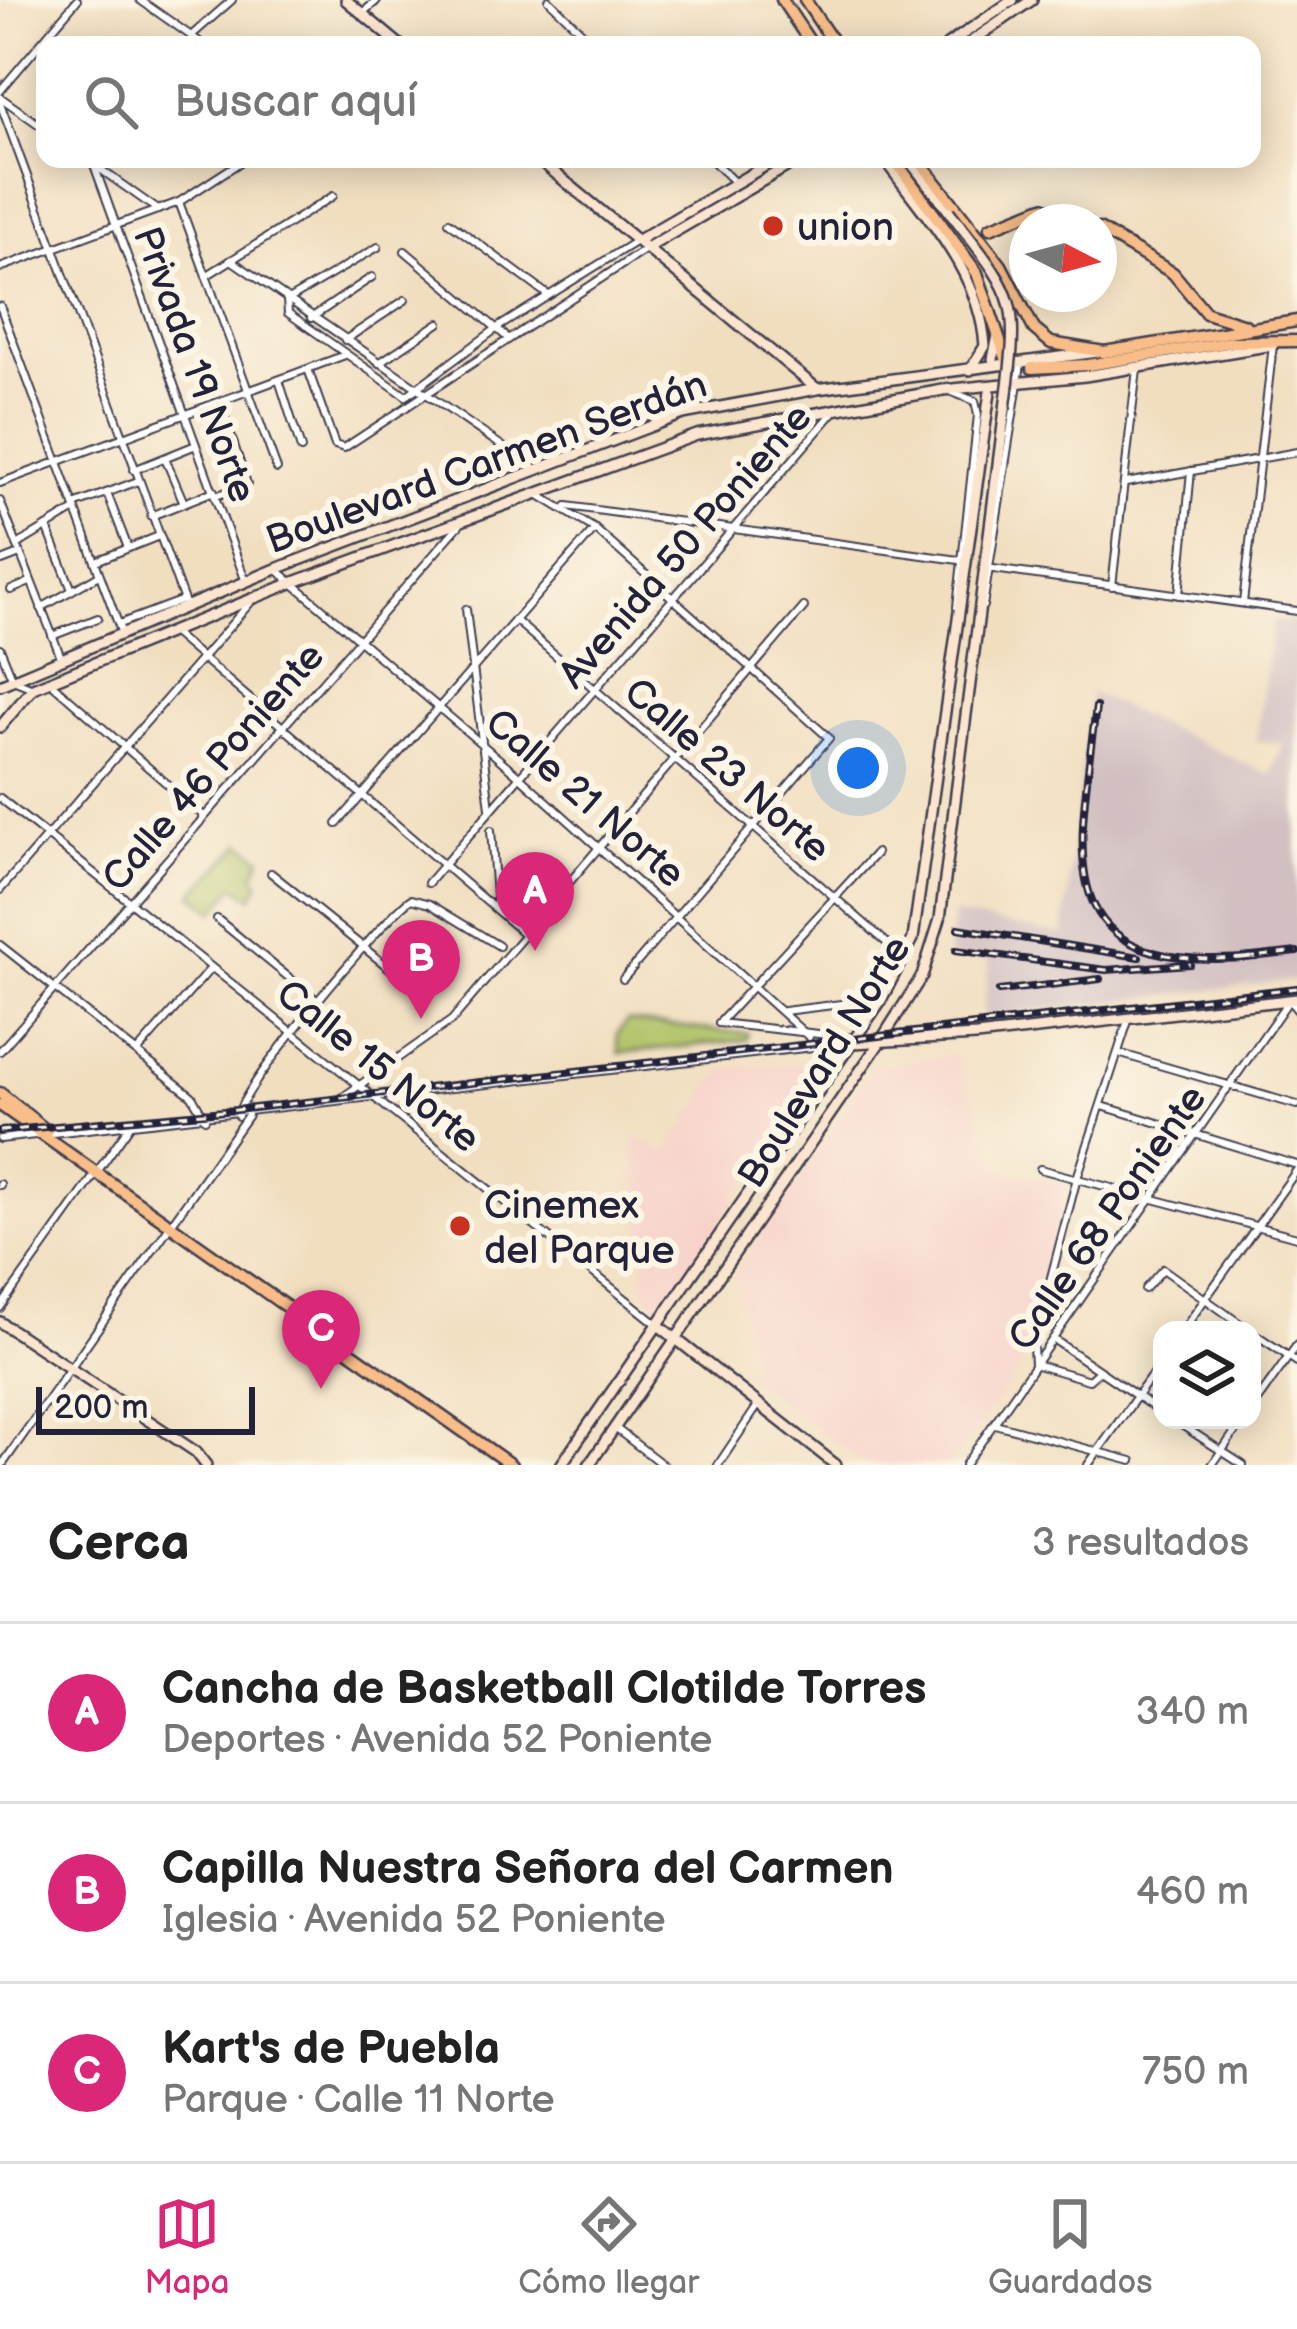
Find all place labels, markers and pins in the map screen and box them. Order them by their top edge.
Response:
place label: union [797,205,894,252]
marker: union [760,213,786,239]
pin: A [496,852,574,951]
pin: B [382,920,460,1019]
place label: Cinemex del Parque [484,1183,675,1275]
marker: Cinemex del Parque [447,1213,473,1239]
pin: C [282,1290,360,1389]

